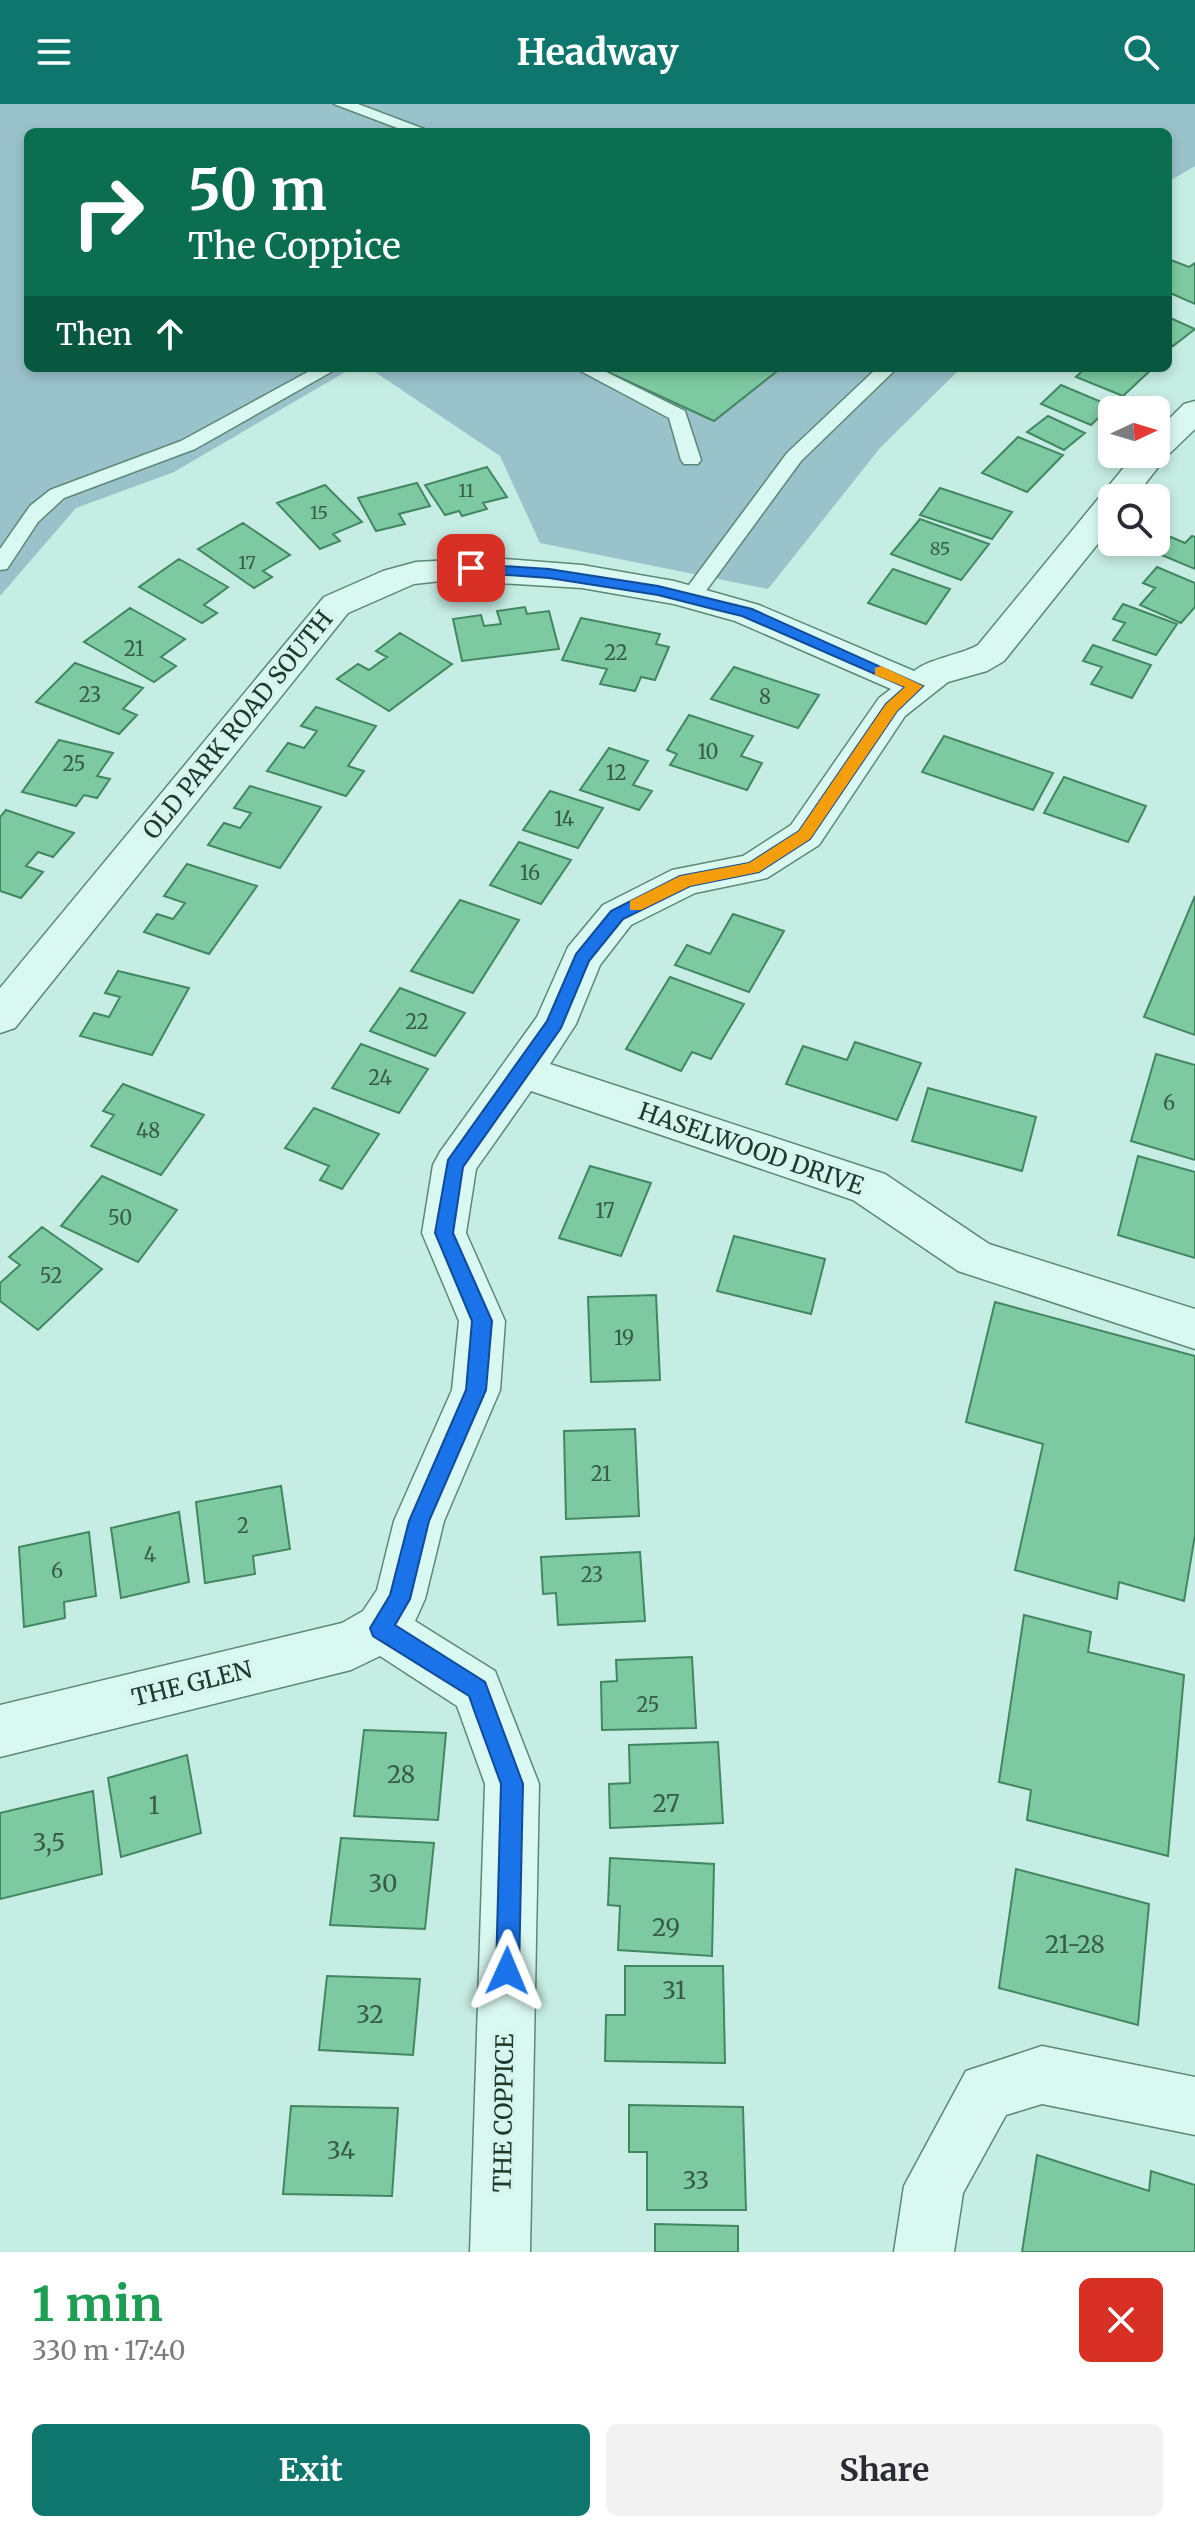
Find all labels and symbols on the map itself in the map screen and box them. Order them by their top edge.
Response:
north arrow [1098,396,1170,468]
house number: 11 [458,479,474,502]
house number: 15 [310,501,328,524]
pin [437,534,505,602]
house number: 85 [930,537,950,560]
house number: 17 [238,551,256,574]
street label: OLD PARK ROAD SOUTH [136,604,339,845]
house number: 21 [124,636,144,661]
house number: 22 [604,640,628,665]
house number: 23 [79,682,101,707]
house number: 8 [759,684,771,709]
house number: 10 [697,739,719,764]
house number: 25 [63,751,85,776]
house number: 12 [606,760,626,785]
house number: 14 [554,806,574,831]
house number: 16 [520,860,540,885]
house number: 22 [405,1009,429,1034]
house number: 24 [368,1065,392,1090]
house number: 6 [1163,1090,1175,1115]
street label: HASELWOOD DRIVE [634,1095,869,1202]
house number: 48 [136,1118,160,1143]
house number: 17 [595,1198,615,1223]
house number: 50 [108,1205,132,1230]
house number: 52 [40,1263,62,1288]
house number: 19 [614,1325,634,1350]
house number: 21 [591,1461,611,1486]
house number: 2 [237,1513,249,1538]
house number: 4 [144,1542,156,1567]
house number: 6 [51,1558,63,1583]
house number: 23 [581,1562,603,1587]
street label: THE GLEN [129,1654,256,1713]
house number: 25 [637,1692,659,1717]
house number: 28 [387,1759,415,1790]
house number: 27 [652,1788,680,1819]
house number: 1 [149,1790,160,1821]
house number: 3,5 [33,1827,65,1858]
house number: 30 [369,1868,397,1899]
house number: 29 [652,1912,680,1943]
position arrow [465,1929,549,2013]
house number: 21-28 [1045,1929,1105,1960]
house number: 31 [662,1975,686,2006]
house number: 32 [356,1999,384,2030]
street label: THE COPPICE [487,2033,520,2193]
house number: 34 [327,2135,355,2166]
house number: 33 [683,2165,709,2196]

